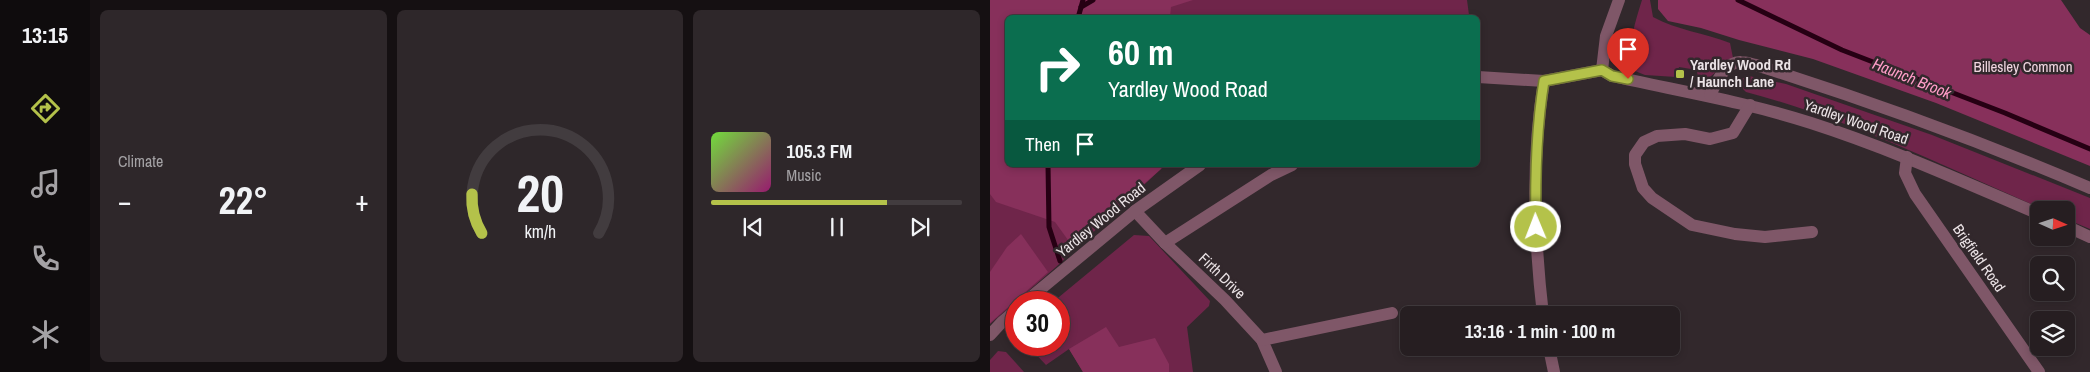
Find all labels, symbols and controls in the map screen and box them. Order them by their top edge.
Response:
text: 13:15 [22,20,68,50]
pin [1607,28,1649,79]
text: 60 m [1108,29,1173,76]
icon: right [1025,35,1090,100]
icon: arrive [1614,35,1642,63]
water label: Haunch Brook [1869,52,1955,104]
place label: Yardley Wood Rd / Haunch Lane [1690,54,1791,92]
park label: Billesley Common [1973,56,2073,77]
marker: Yardley Wood Rd / Haunch Lane [1674,68,1686,80]
text: Yardley Wood Road [1108,74,1268,104]
icon: directions [28,91,63,126]
street label: Yardley Wood Road [1801,94,1911,149]
icon: arrive [1071,130,1099,158]
text: Then [1025,131,1061,157]
text: 105.3 FM [786,138,852,164]
text: Climate [118,150,163,172]
text: 20 [516,158,564,228]
text: Music [786,164,821,186]
icon: music [28,166,63,201]
text: 22° [218,175,268,226]
street label: Yardley Wood Road [1052,177,1150,262]
text: − [118,182,131,220]
text: + [355,182,369,220]
position arrow [1509,200,1561,252]
north arrow [2030,201,2075,246]
map controls [2030,201,2075,356]
icon: previous [739,213,767,241]
icon: pause [823,213,851,241]
icon: next [906,213,934,241]
street label: Brigfield Road [1948,219,2011,296]
text: km/h [524,220,556,244]
icon: phone [28,241,63,276]
street label: Firth Drive [1194,248,1251,303]
button: search [2030,256,2075,301]
speed limit sign: 30 [1005,291,1070,356]
button: layers [2030,311,2075,356]
icon: climate [28,317,63,352]
text: 13:16 · 1 min · 100 m [1465,318,1615,344]

